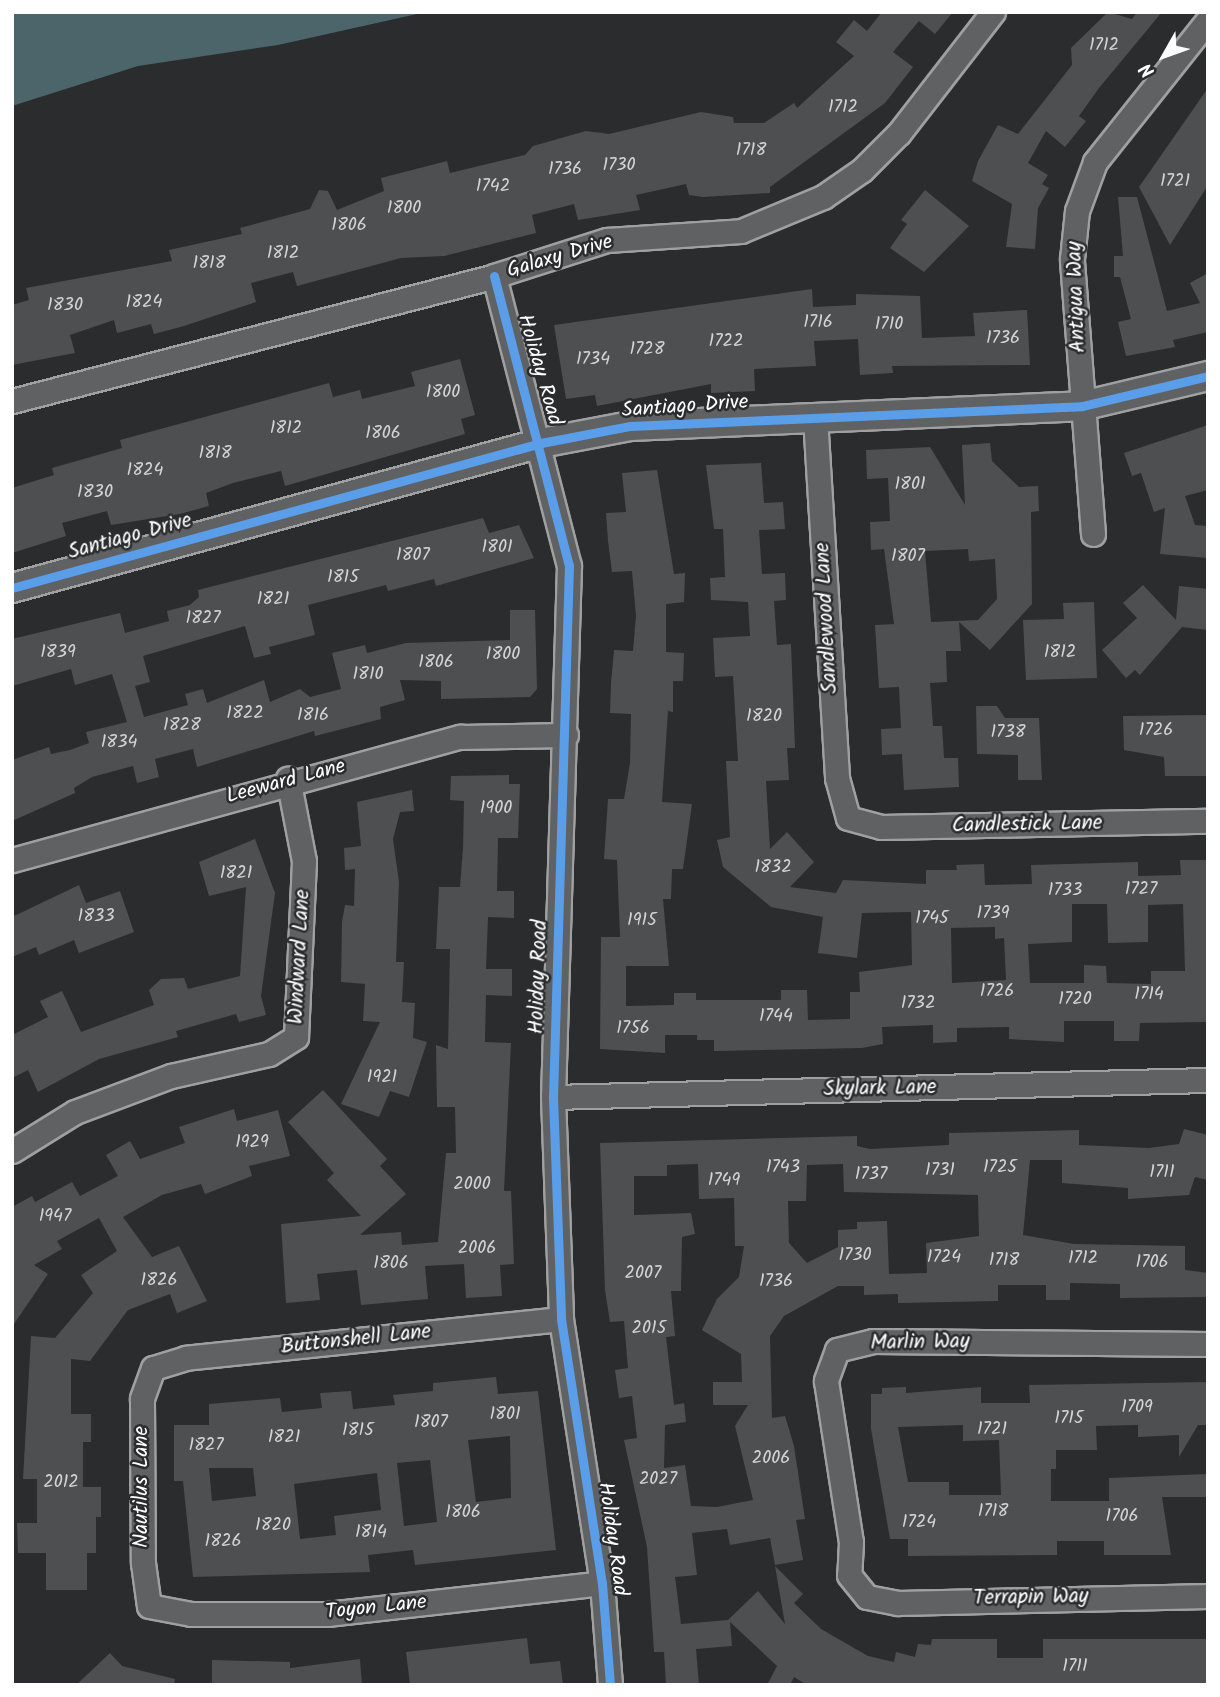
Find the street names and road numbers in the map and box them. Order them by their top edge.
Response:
street label: Galaxy Drive [504,230,616,284]
street label: Antigua Way [1062,241,1092,353]
street label: Holiday Road [511,312,567,428]
street label: Santiago Drive [621,390,749,424]
street label: Santiago Drive [65,508,195,566]
street label: Sandlewood Lane [810,542,844,694]
street label: Leeward Lane [224,754,348,810]
street label: Candlestick Lane [952,811,1102,839]
street label: Windward Lane [284,889,316,1025]
street label: Holiday Road [524,919,554,1035]
street label: Skylark Lane [823,1075,937,1103]
street label: Buttonshell Lane [280,1320,432,1360]
street label: Marlin Way [870,1330,970,1356]
street label: Nautilus Lane [129,1426,155,1548]
street label: Holiday Road [592,1481,632,1597]
street label: Terrapin Way [973,1584,1089,1612]
street label: Toyon Lane [324,1590,428,1626]

